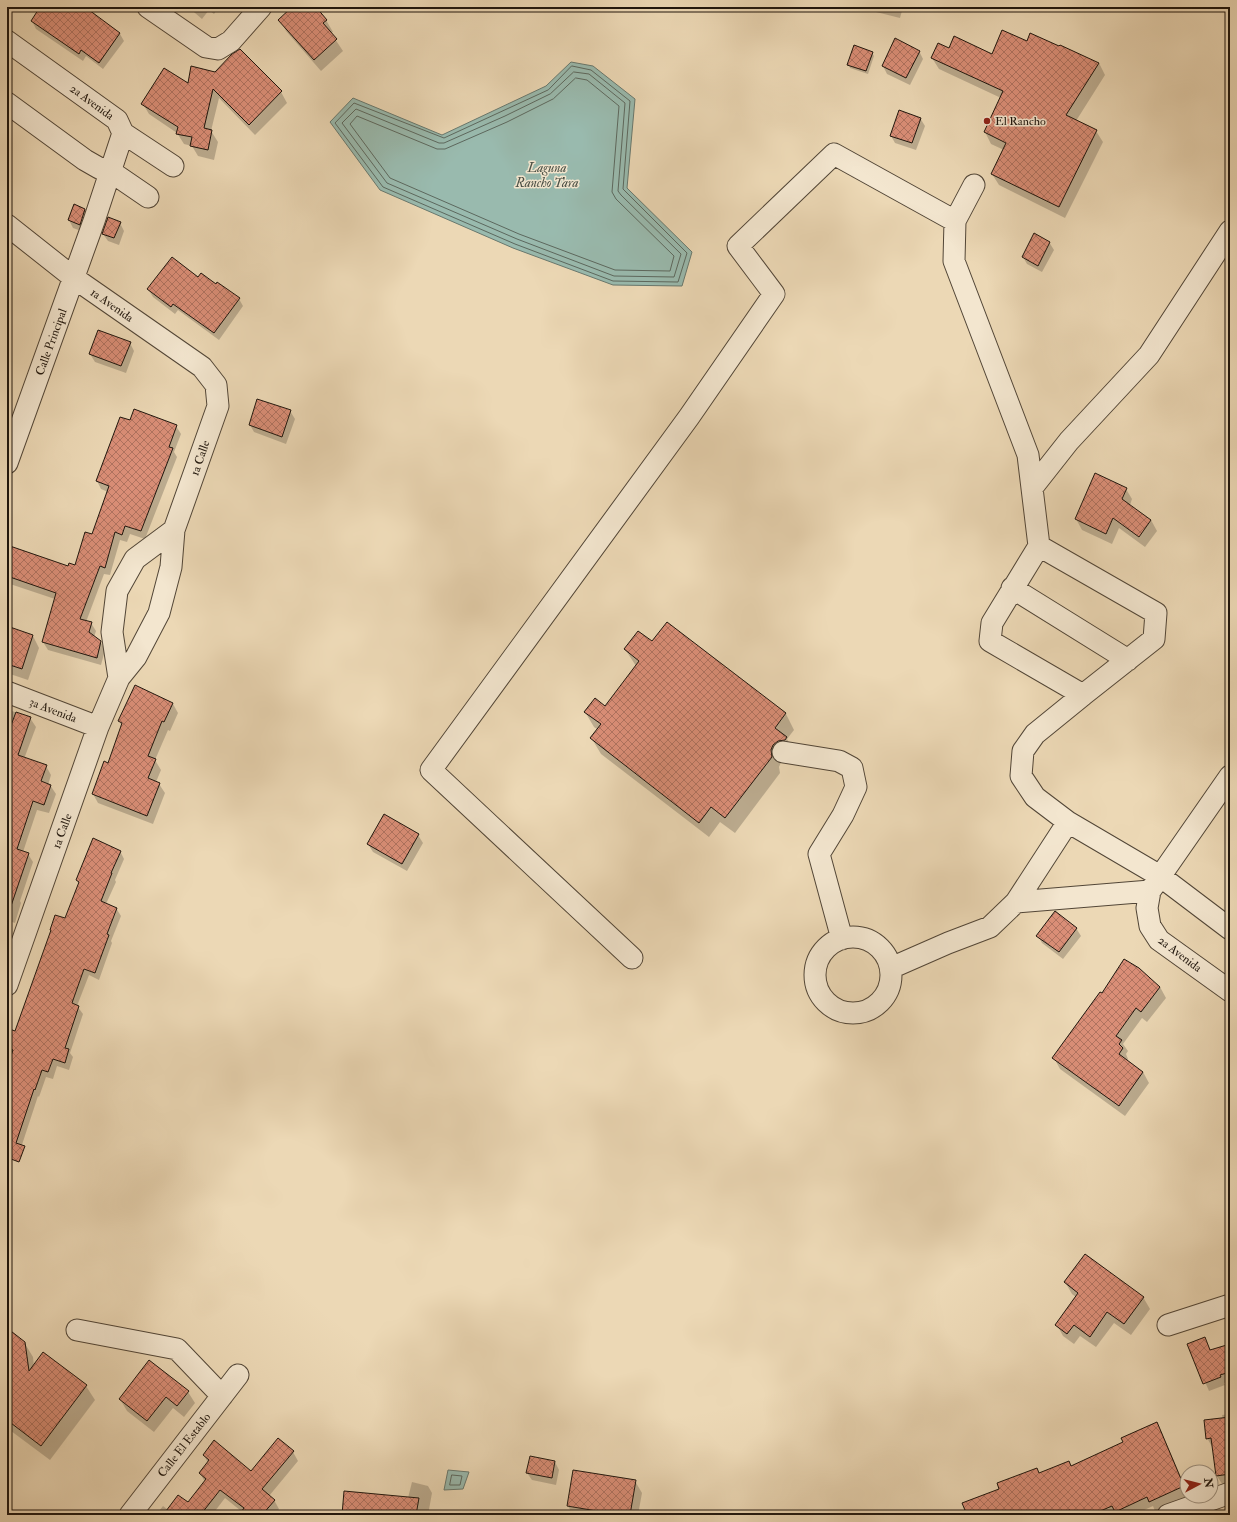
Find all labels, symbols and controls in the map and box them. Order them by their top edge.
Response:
street label: 2a Avenida [67,81,118,124]
place label: El Rancho [995,114,1046,129]
marker: El Rancho [982,116,992,126]
water label: Laguna Rancho Tara [515,160,578,191]
street label: 1a Avenida [87,285,137,326]
street label: Calle Principal [32,307,71,378]
street label: 1a Calle [187,438,214,478]
street label: 3a Avenida [27,695,80,727]
street label: 1a Calle [49,811,76,851]
street label: 2a Avenida [1155,933,1205,976]
street label: Calle El Establo [155,1410,214,1481]
north arrow [1179,1464,1219,1504]
text: N [1201,1476,1216,1490]

